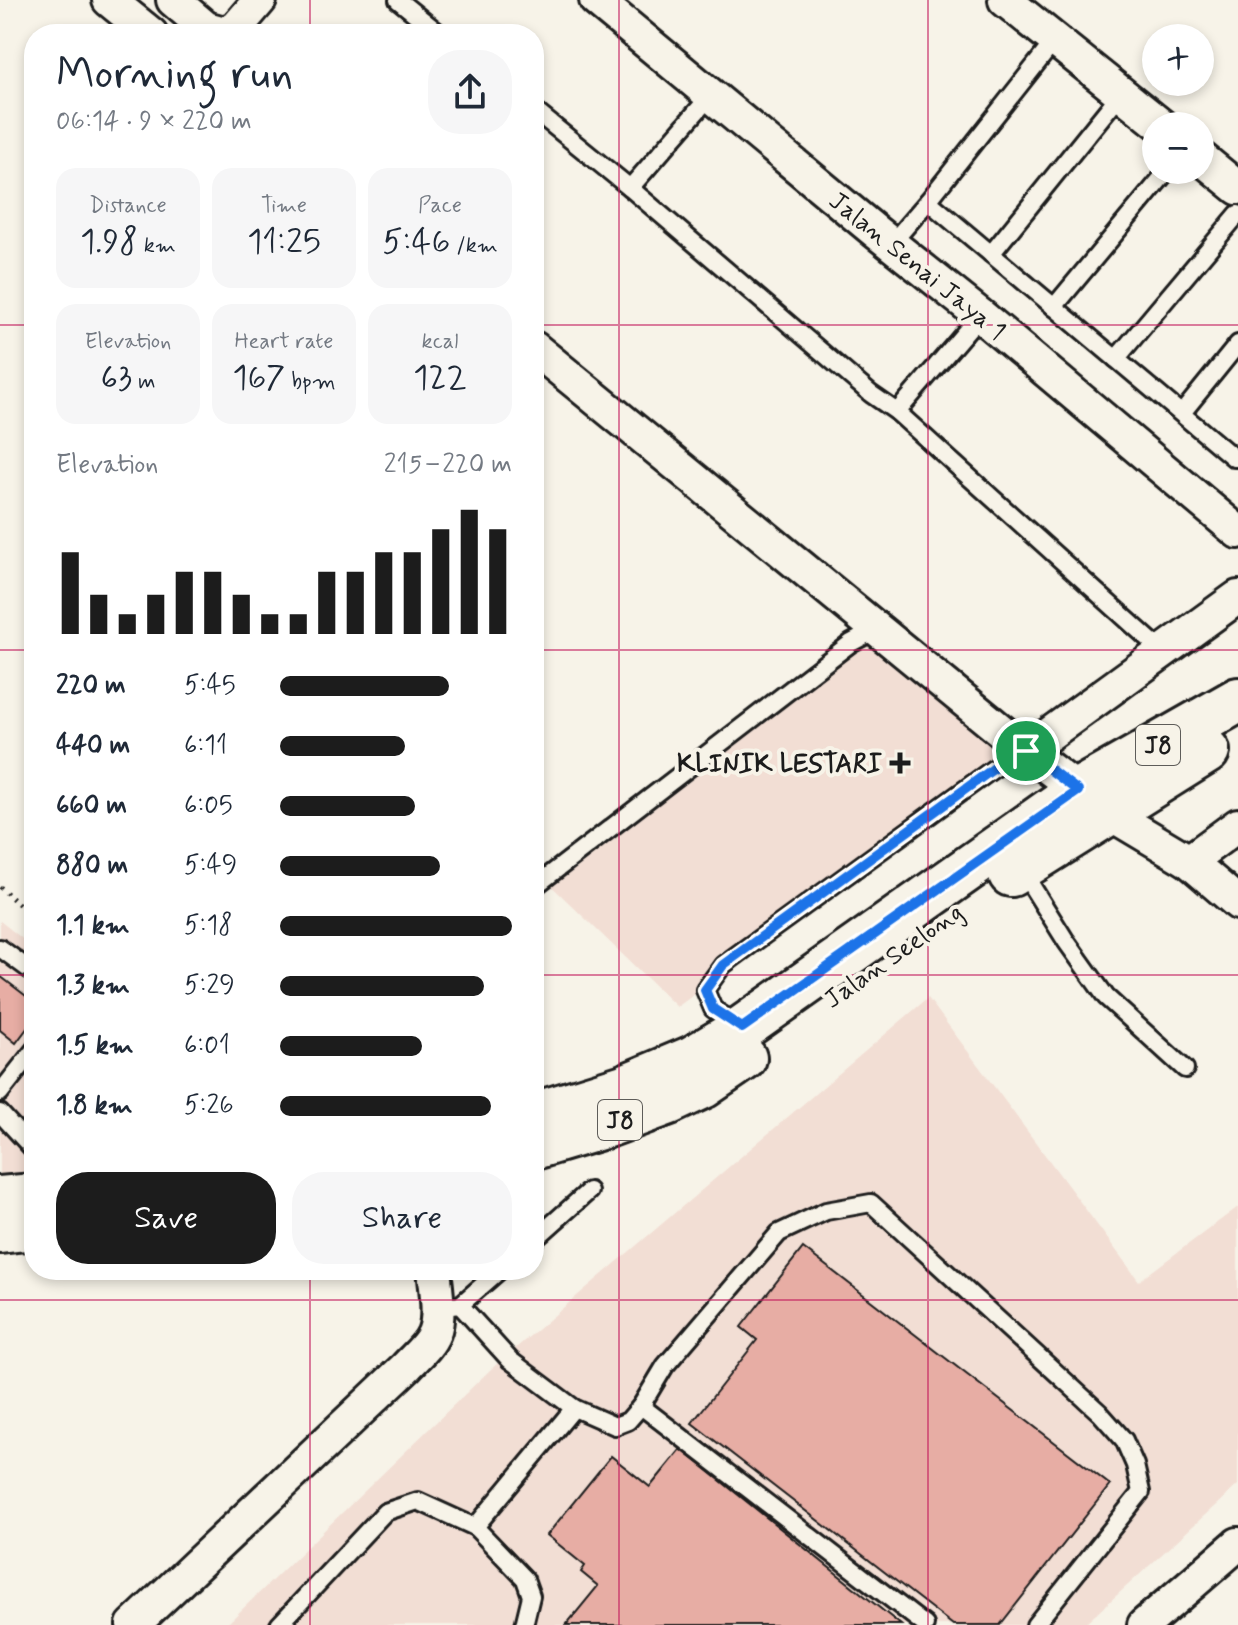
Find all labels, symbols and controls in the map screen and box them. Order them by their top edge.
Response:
map controls [1142,24,1214,184]
button: + [1142,24,1214,96]
text: Morning run [56,46,293,104]
button: share [428,50,512,134]
text: 06:14 · 9 × 220 m [56,105,252,139]
button: − [1142,112,1214,184]
street label: Jalan Senai Jaya 1 [821,185,1012,349]
text: Distance [89,192,167,220]
text: Time [261,192,307,220]
text: Pace [418,192,462,220]
text: 1.98 [80,220,138,265]
text: 11:25 [247,220,321,265]
text: 5:46 [382,220,450,265]
text: km [138,232,176,260]
text: /km [450,232,498,260]
text: Elevation [85,328,171,356]
text: Heart rate [235,328,333,356]
text: kcal [422,328,458,356]
text: 63 [100,356,132,401]
text: 167 [232,356,285,401]
text: 122 [413,356,467,401]
text: m [132,368,156,396]
text: bpm [285,368,336,396]
text: Elevation [56,448,158,482]
text: 215–220 m [384,448,512,482]
text: 220 m [56,669,126,703]
text: 5:45 [184,669,236,703]
pin [992,717,1060,785]
road number: J8 [1136,725,1180,765]
text: 440 m [56,729,130,763]
text: 6:11 [184,729,227,763]
icon: arrive [1004,729,1048,773]
place label: KLINIK LESTARI [677,748,882,782]
marker: KLINIK LESTARI [889,752,911,774]
text: 660 m [56,789,127,823]
text: 6:05 [184,789,233,823]
text: 880 m [56,849,128,883]
text: 5:49 [184,849,237,883]
street label: Jalan Seelong [818,896,970,1017]
text: 1.1 km [56,909,130,943]
text: 5:18 [184,909,232,943]
text: 1.3 km [56,969,130,1003]
text: 5:29 [184,969,235,1003]
text: 1.5 km [56,1029,134,1063]
text: 6:01 [184,1029,230,1063]
text: 1.8 km [56,1089,133,1123]
text: 5:26 [184,1089,234,1123]
road number: J8 [598,1100,642,1140]
button: Save [56,1172,276,1264]
button: Share [292,1172,512,1264]

